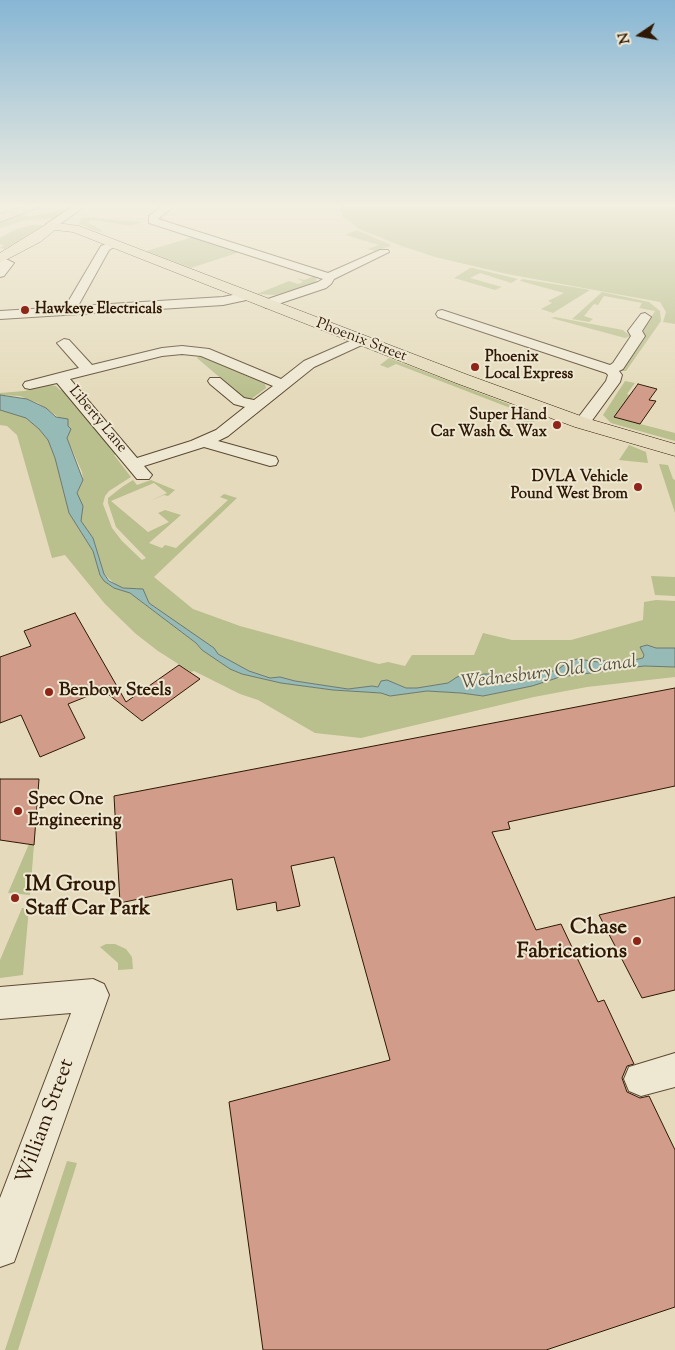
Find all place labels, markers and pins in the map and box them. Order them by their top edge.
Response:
place label: Hawkeye Electricals [35,301,162,319]
marker: Hawkeye Electricals [19,304,31,316]
place label: Phoenix Local Express [485,349,573,384]
marker: Phoenix Local Express [469,361,481,373]
place label: Super Hand Car Wash & Wax [431,407,547,442]
marker: Super Hand Car Wash & Wax [551,419,563,431]
place label: DVLA Vehicle Pound West Brom [511,469,628,504]
marker: DVLA Vehicle Pound West Brom [632,481,644,493]
place label: Benbow Steels [59,681,171,703]
marker: Benbow Steels [43,686,55,698]
place label: Spec One Engineering [28,790,122,832]
marker: Spec One Engineering [12,805,24,817]
place label: IM Group Staff Car Park [25,873,150,923]
marker: IM Group Staff Car Park [9,892,21,904]
place label: Chase Fabrications [517,916,627,966]
marker: Chase Fabrications [631,935,643,947]

